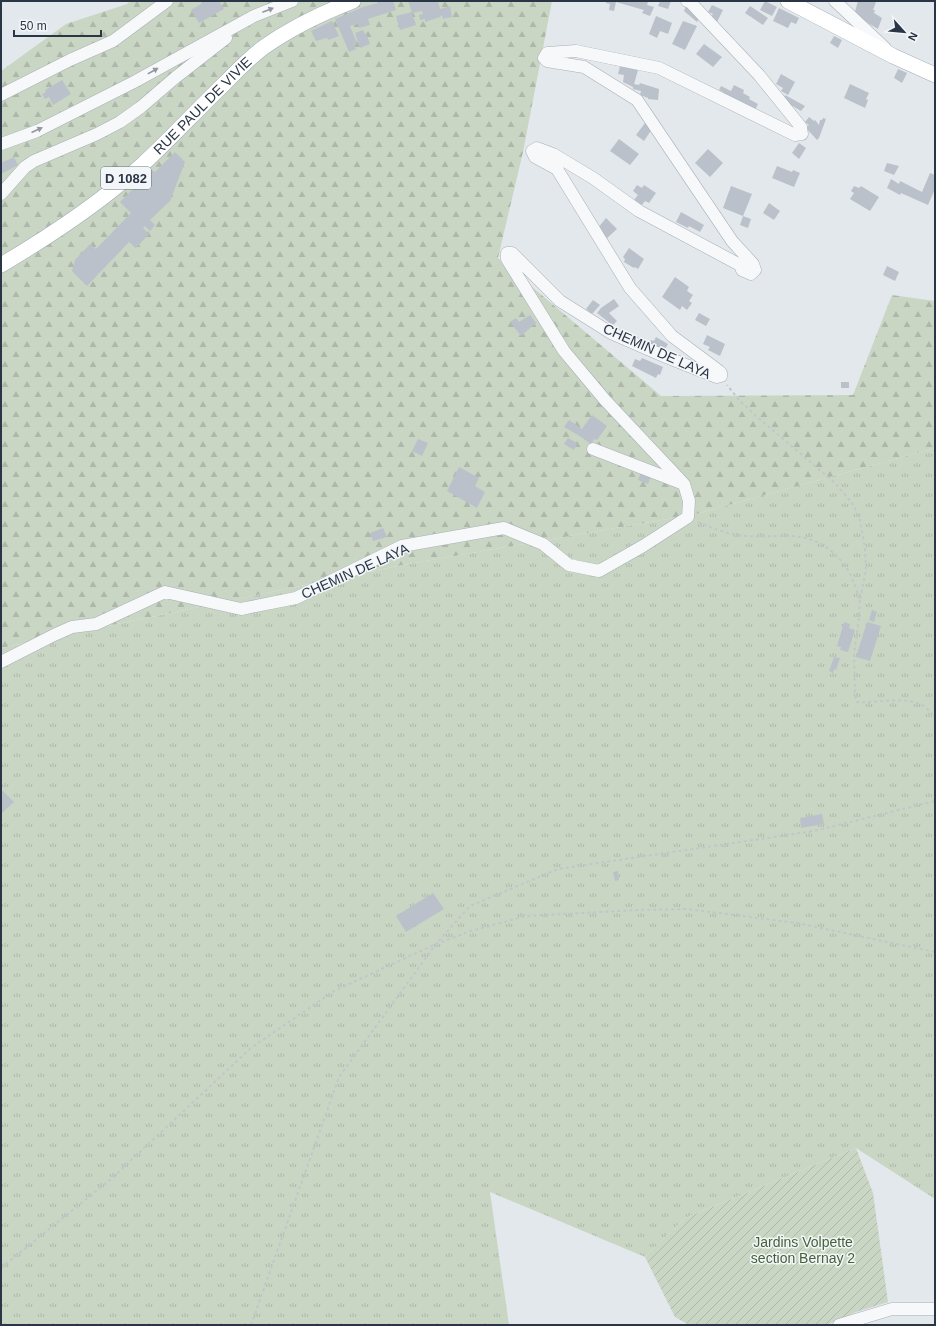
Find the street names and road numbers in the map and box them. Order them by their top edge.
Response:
street label: RUE PAUL DE VIVIE [150,53,255,158]
road number: D 1082 [101,167,151,189]
street label: CHEMIN DE LAYA [601,320,714,382]
street label: CHEMIN DE LAYA [299,540,412,602]

